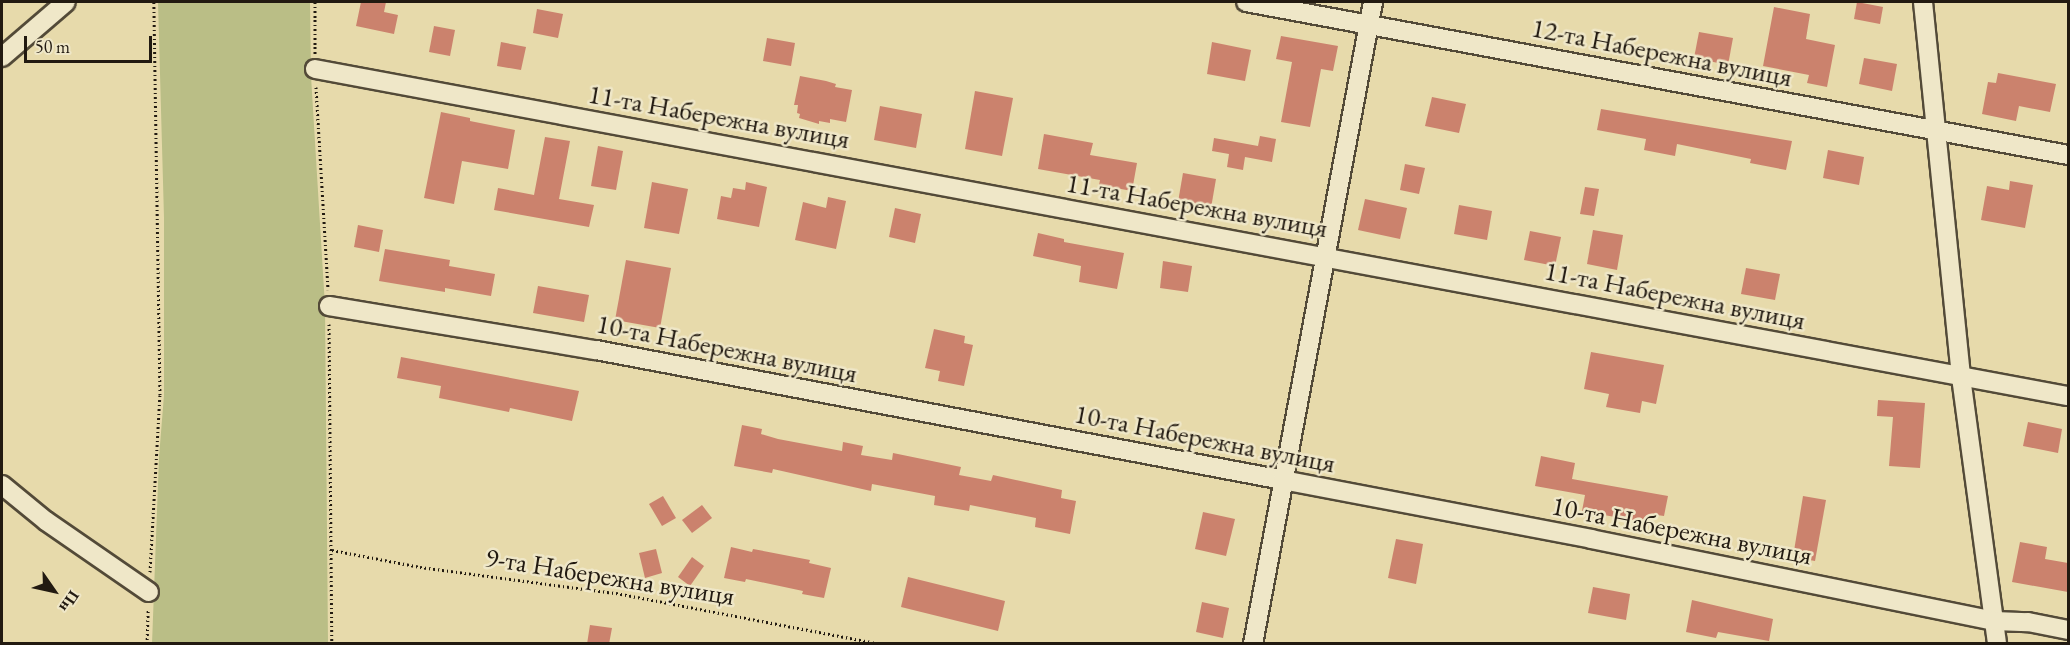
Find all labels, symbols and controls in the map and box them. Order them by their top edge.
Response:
street label: 12-та Набережна вулиця [1529,11,1795,93]
scale bar [27,24,154,62]
text: 50 m [35,35,70,58]
street label: 11-та Набережна вулиця [586,77,852,155]
street label: 11-та Набережна вулиця [1064,166,1330,244]
street label: 11-та Набережна вулиця [1542,254,1808,336]
street label: 10-та Набережна вулиця [594,307,860,389]
street label: 10-та Набережна вулиця [1072,397,1338,479]
street label: 10-та Набережна вулиця [1549,489,1815,571]
street label: 9-та Набережна вулиця [483,540,737,612]
north arrow [24,561,84,621]
text: Пн [55,586,84,616]

